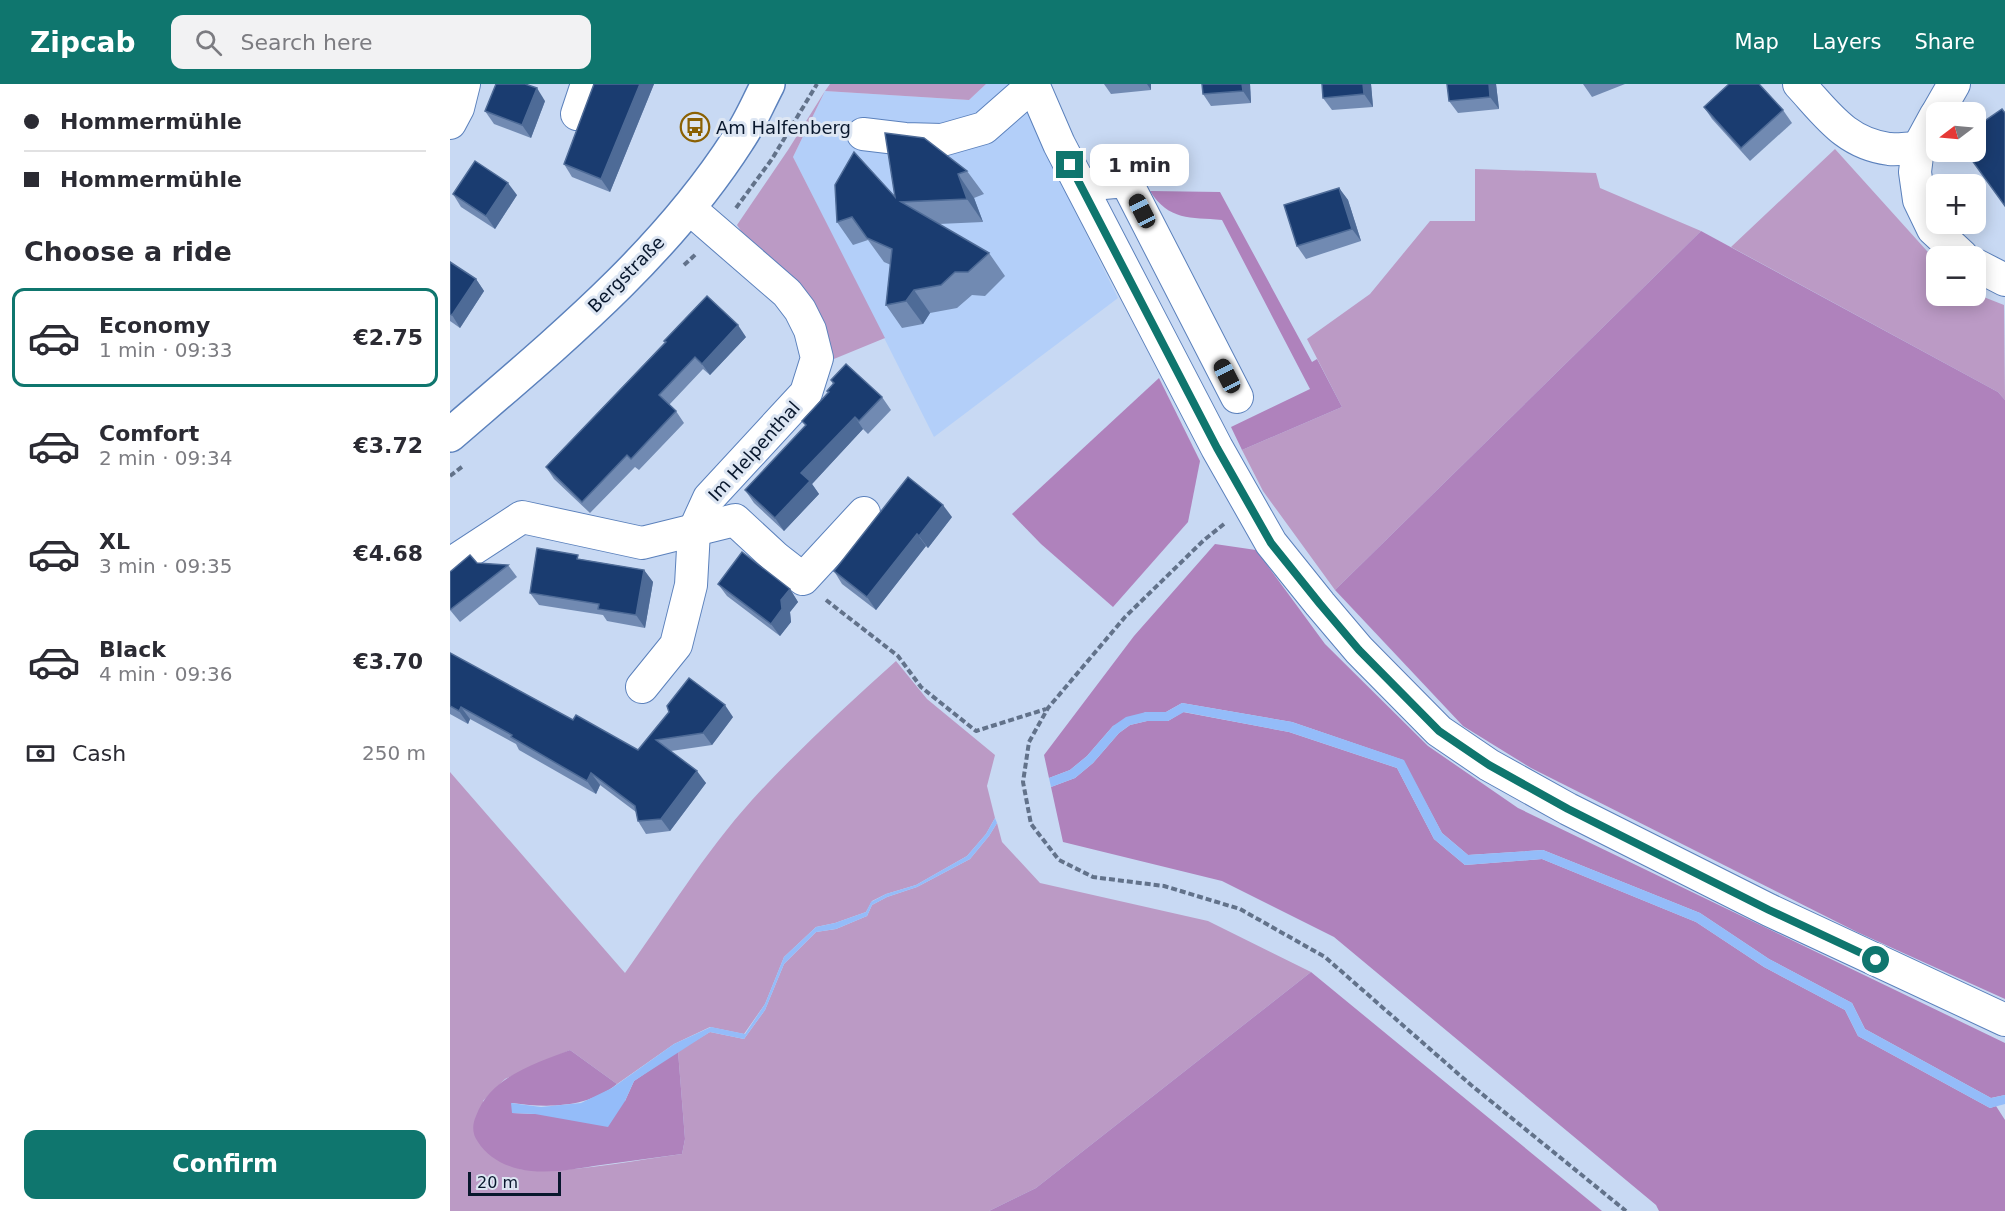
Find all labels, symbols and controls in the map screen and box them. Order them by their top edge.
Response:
search box [171,15,591,69]
text: Zipcab [30,26,135,59]
icon: search [192,26,225,59]
text: Search here [240,30,373,55]
text: Map [1735,30,1779,54]
text: Layers [1812,30,1881,54]
text: Share [1914,30,1975,54]
north arrow [1926,102,1986,162]
map controls [1926,102,1986,306]
text: Hommermühle [60,109,242,134]
bus stop icon: Am Halfenberg [679,111,711,143]
place label: Am Halfenberg [716,117,851,138]
callout: 1 min [1091,144,1190,186]
route end [1056,151,1083,178]
text: 1 min [1108,153,1171,177]
text: Hommermühle [60,167,242,192]
button: + [1926,174,1986,234]
car [1126,191,1158,231]
street label: Bergstraße [583,231,669,317]
text: Choose a ride [24,236,232,267]
button: − [1926,246,1986,306]
icon: car [27,311,81,365]
text: Economy [99,313,210,338]
text: €2.75 [353,325,423,350]
text: 1 min · 09:33 [99,338,233,362]
car [1211,356,1243,396]
street label: Im Helpenthal [704,397,804,505]
icon: car [27,419,81,473]
text: Comfort [99,421,199,446]
text: €3.72 [353,433,423,458]
text: 2 min · 09:34 [99,446,233,470]
icon: car [27,527,81,581]
text: XL [99,529,130,554]
text: €4.68 [353,541,423,566]
text: 3 min · 09:35 [99,554,233,578]
icon: car [27,635,81,689]
text: Black [99,637,166,662]
text: €3.70 [353,649,423,674]
text: 4 min · 09:36 [99,662,233,686]
icon: cash [24,737,57,770]
text: Cash [72,741,126,766]
text: 250 m [362,741,426,765]
route start [1862,946,1889,973]
button: Confirm [24,1130,426,1199]
scale bar [468,1169,561,1196]
text: 20 m [477,1173,518,1192]

